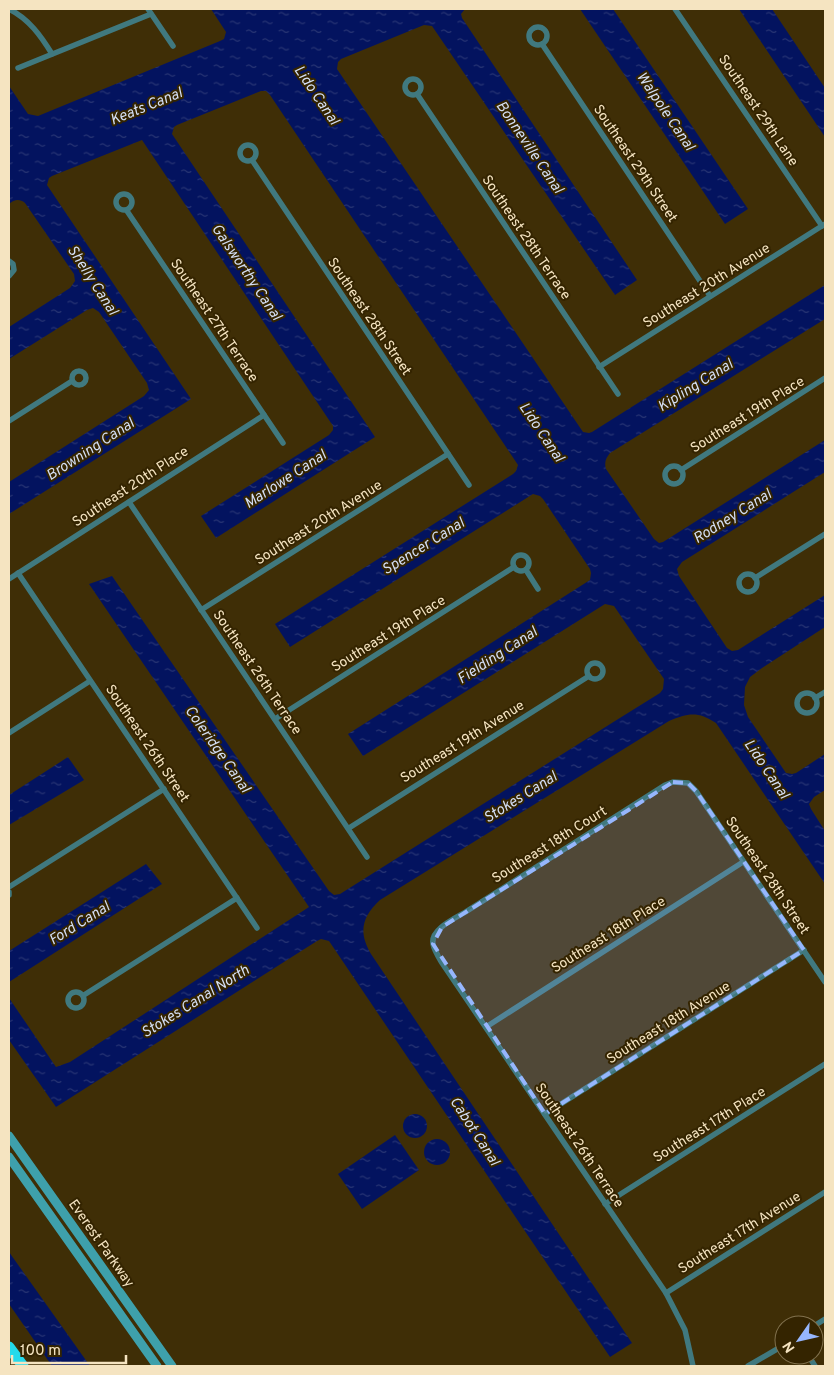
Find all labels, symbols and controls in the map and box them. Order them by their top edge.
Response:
street label: Southeast 29th Lane [714,52,801,170]
water label: Lido Canal [289,62,343,130]
water label: Walpole Canal [631,69,699,156]
water label: Keats Canal [108,84,187,131]
water label: Bonneville Canal [491,98,567,199]
street label: Southeast 29th Street [589,102,681,226]
street label: Southeast 28th Terrace [478,172,574,303]
water label: Galsworthy Canal [206,221,286,326]
street label: Southeast 20th Avenue [640,240,774,332]
water label: Shelly Canal [62,242,122,321]
street label: Southeast 28th Street [323,255,414,379]
street label: Southeast 27th Terrace [166,256,261,386]
water label: Kipling Canal [655,355,738,417]
street label: Southeast 19th Place [688,373,808,457]
water label: Lido Canal [514,399,568,467]
water label: Browning Canal [43,414,139,486]
street label: Southeast 20th Place [69,443,192,531]
water label: Marlowe Canal [241,446,331,514]
street label: Southeast 20th Avenue [252,477,386,569]
water label: Rodney Canal [690,485,777,549]
water label: Spencer Canal [379,514,470,580]
street label: Southeast 19th Place [329,592,449,676]
street label: Southeast 26th Terrace [209,607,305,738]
water label: Fielding Canal [454,623,542,689]
street label: Southeast 26th Street [101,682,193,806]
street label: Southeast 19th Avenue [398,697,528,787]
water label: Coleridge Canal [180,703,255,798]
water label: Lido Canal [739,736,793,804]
water label: Stokes Canal [480,768,562,828]
street label: Southeast 18th Court [489,803,610,888]
street label: Southeast 28th Street [721,814,812,938]
street label: Southeast 18th Place [549,893,669,977]
water label: Ford Canal [46,897,115,950]
water label: Stokes Canal North [138,961,253,1043]
street label: Southeast 18th Avenue [604,978,734,1068]
street label: Southeast 26th Terrace [531,1080,627,1211]
street label: Southeast 17th Place [650,1084,769,1167]
water label: Cabot Canal [444,1094,504,1171]
street label: Southeast 17th Avenue [675,1189,804,1278]
street label: Everest Parkway [64,1197,137,1291]
north arrow [774,1315,824,1365]
scale bar [12,1332,126,1364]
text: N [780,1338,799,1355]
text: 100 m [20,1342,61,1361]

